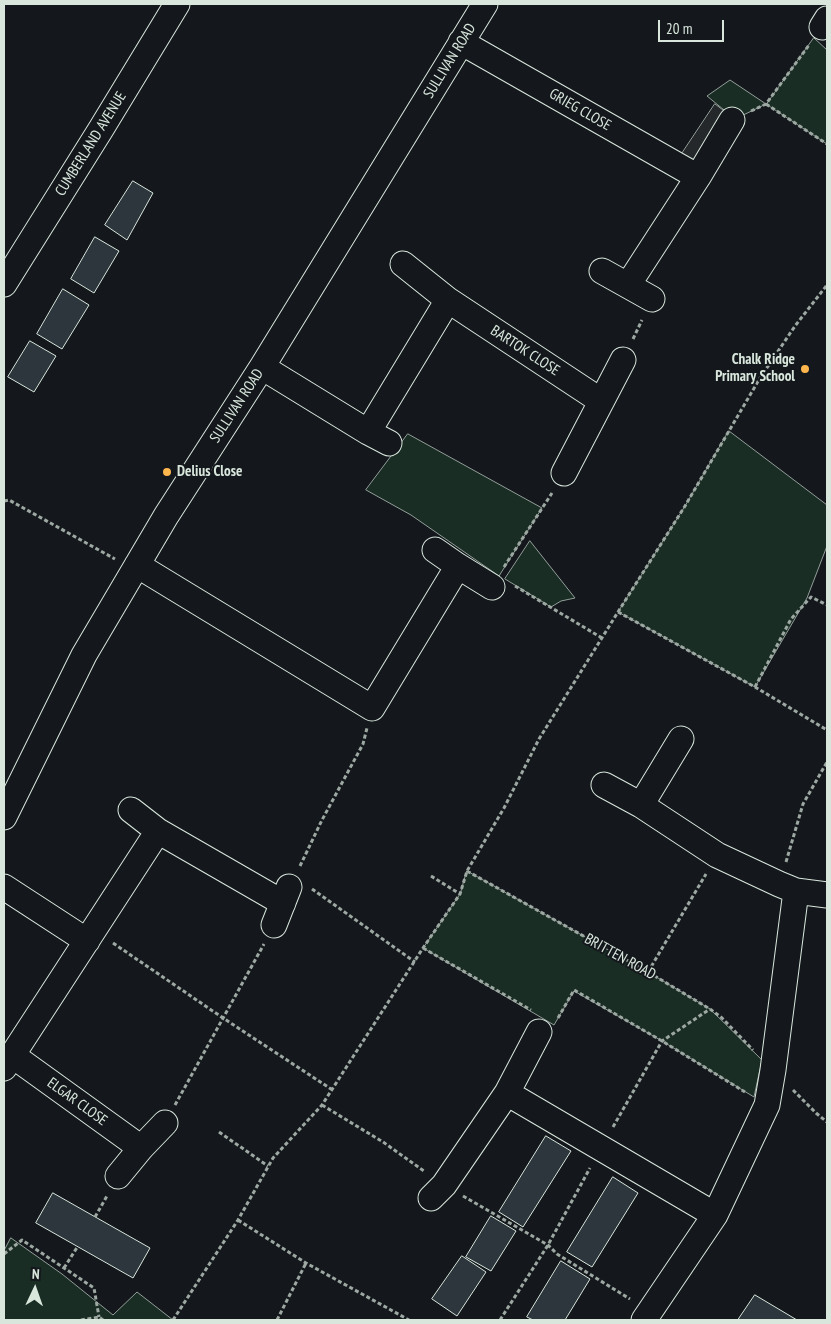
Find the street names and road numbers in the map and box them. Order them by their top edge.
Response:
street label: SULLIVAN ROAD [420,20,480,102]
street label: GRIEG CLOSE [546,85,614,135]
street label: CUMBERLAND AVENUE [52,88,130,200]
street label: BARTOK CLOSE [487,322,563,380]
street label: SULLIVAN ROAD [206,366,268,446]
street label: BRITTEN ROAD [581,930,659,984]
street label: ELGAR CLOSE [43,1074,111,1130]

